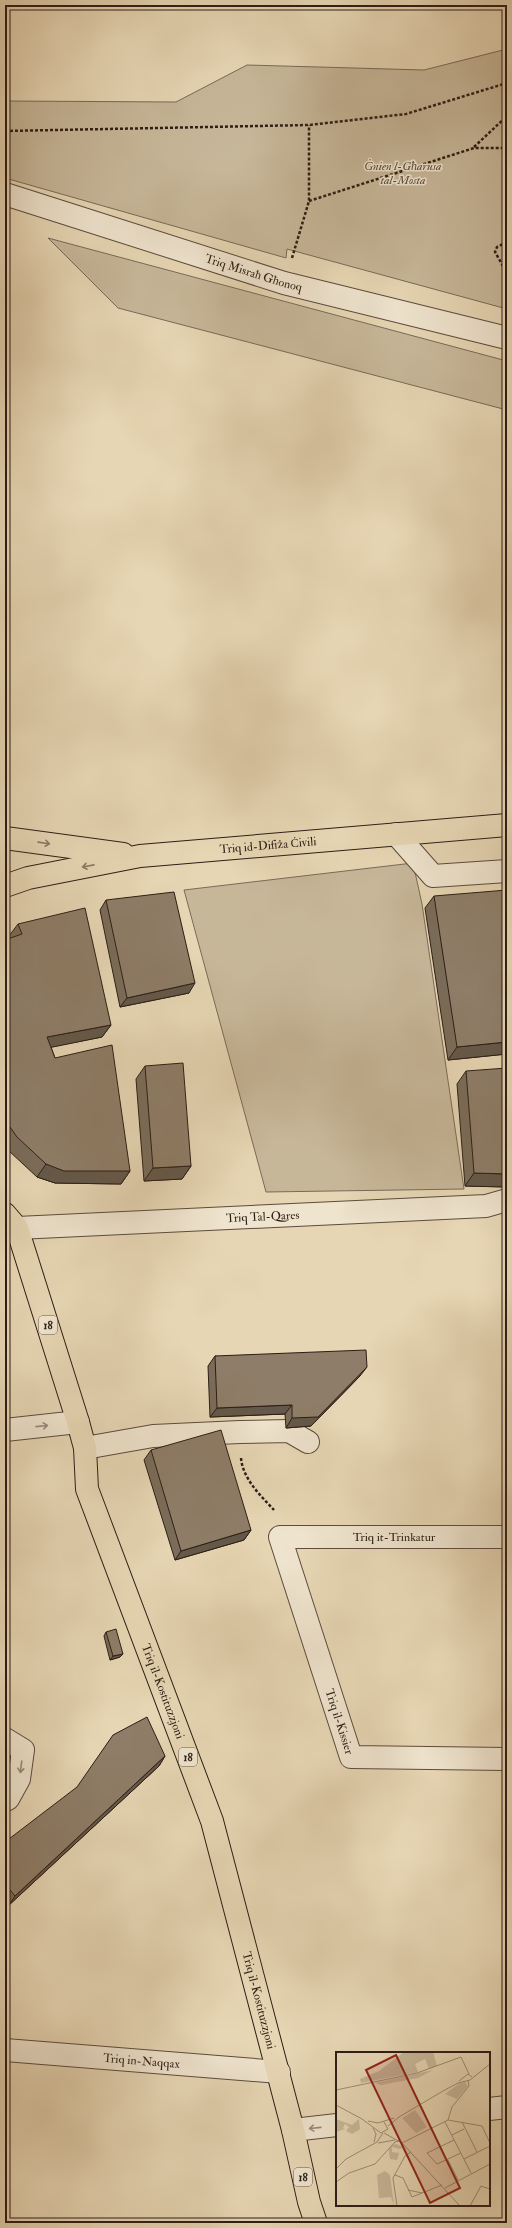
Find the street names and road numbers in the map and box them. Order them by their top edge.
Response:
street label: Triq Misraħ Għonoq [203,251,304,295]
street label: Triq id-Difiża Ċivili [219,834,317,857]
street label: Triq Tal-Qares [226,1208,300,1226]
road number: 18 [39,1316,57,1334]
street label: Triq it-Trinkatur [353,1530,436,1545]
street label: Triq il-Kostituzzjoni [138,1642,187,1741]
street label: Triq il-Kissier [322,1687,357,1757]
road number: 18 [179,1748,197,1766]
street label: Triq il-Kostituzzjoni [239,1950,279,2051]
street label: Triq in-Naqqax [103,2051,181,2072]
road number: 18 [294,2168,312,2186]

